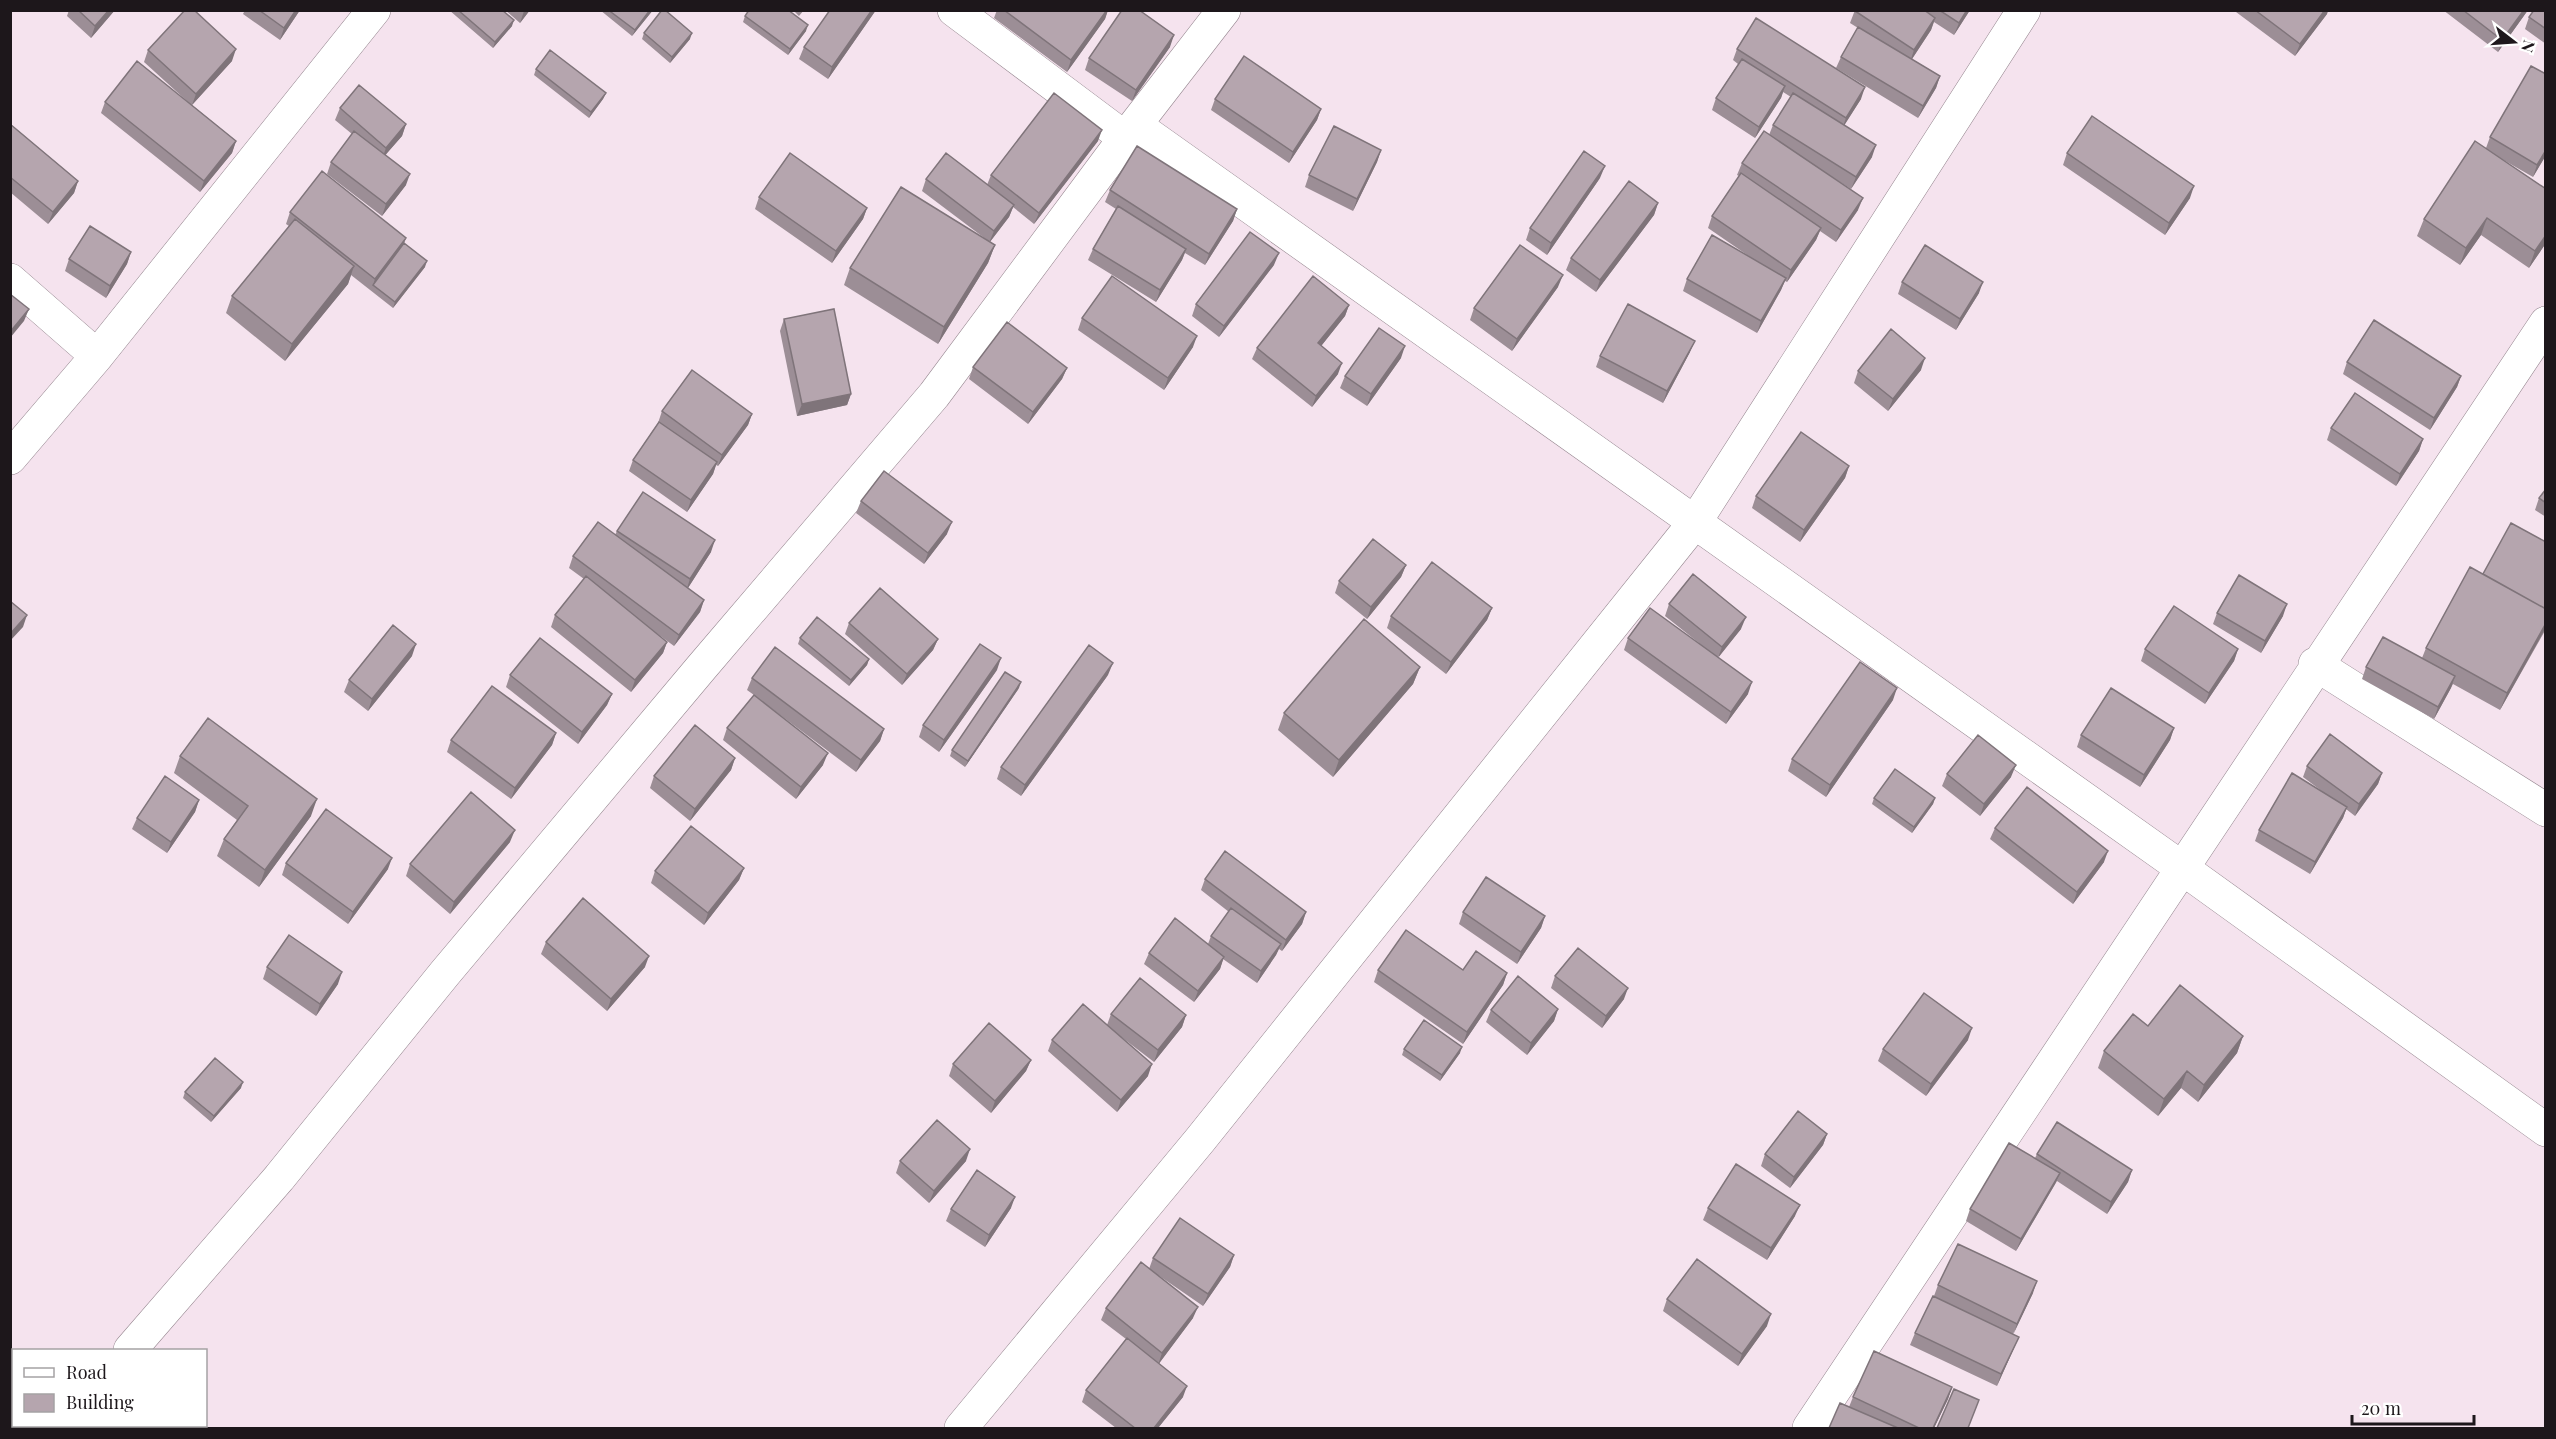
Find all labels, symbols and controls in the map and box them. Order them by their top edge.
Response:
north arrow [2484,12,2544,72]
text: N [2517,38,2541,56]
legend [12,1349,207,1427]
text: Road [66,1360,107,1384]
scale bar [2352,1388,2474,1426]
text: Building [66,1390,134,1414]
text: 20 m [2361,1396,2401,1420]

